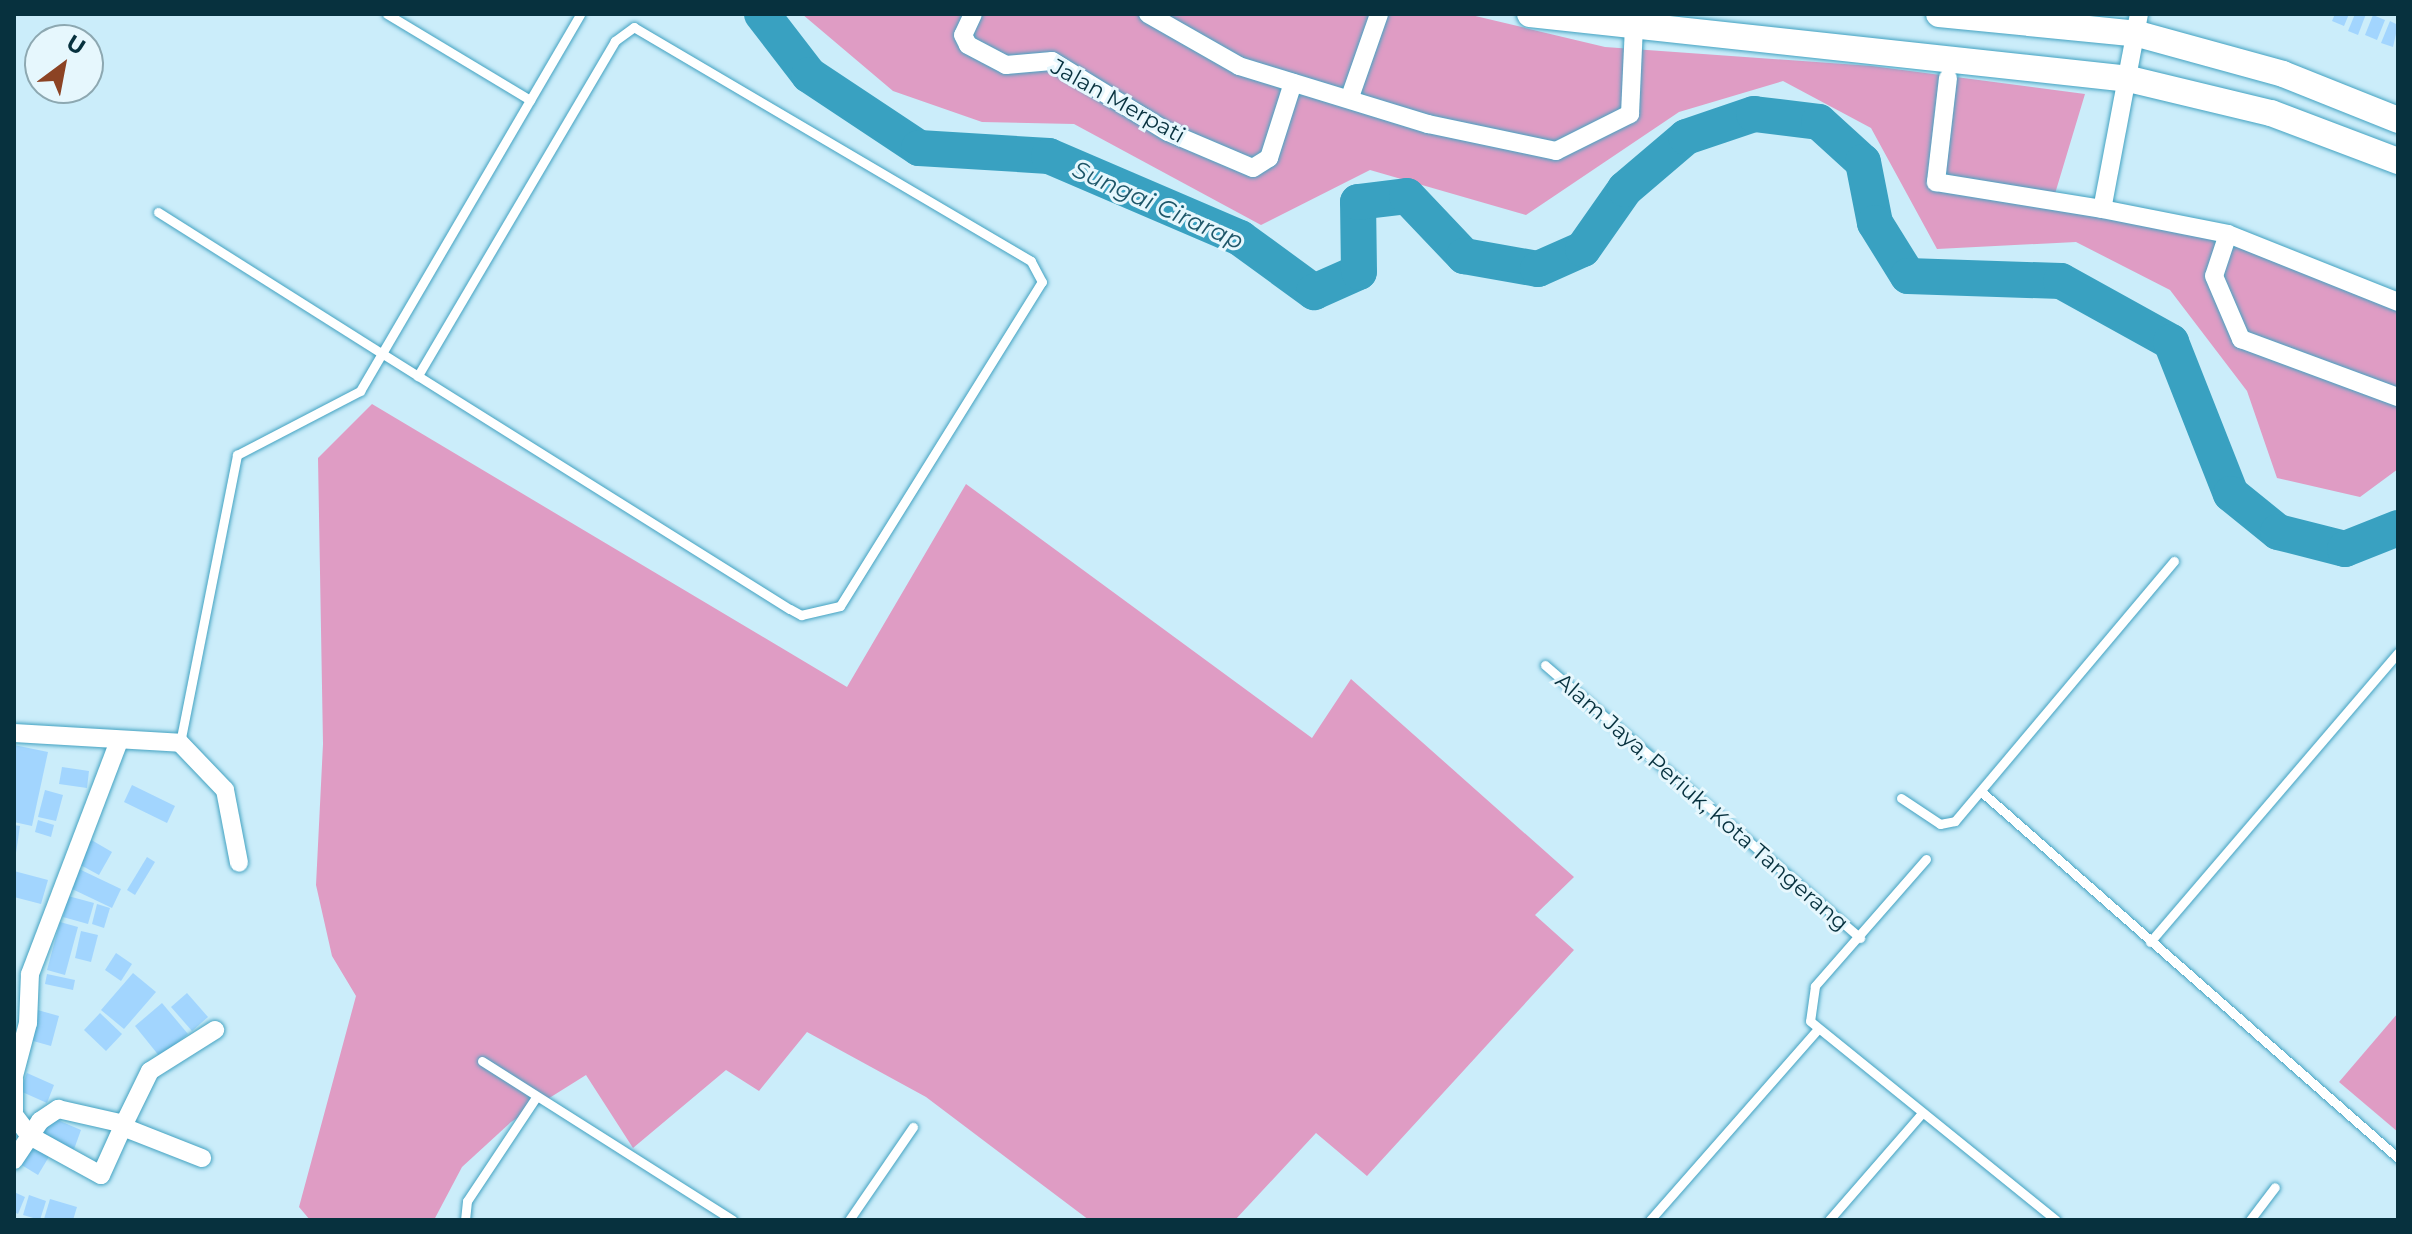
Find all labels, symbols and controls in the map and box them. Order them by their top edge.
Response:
north arrow [24,24,104,104]
text: U [61,29,90,61]
street label: Jalan Merpati [1046,53,1190,149]
water label: Sungai Cirarap [1068,154,1248,256]
street label: Alam Jaya, Periuk, Kota Tangerang [1550,668,1854,936]

